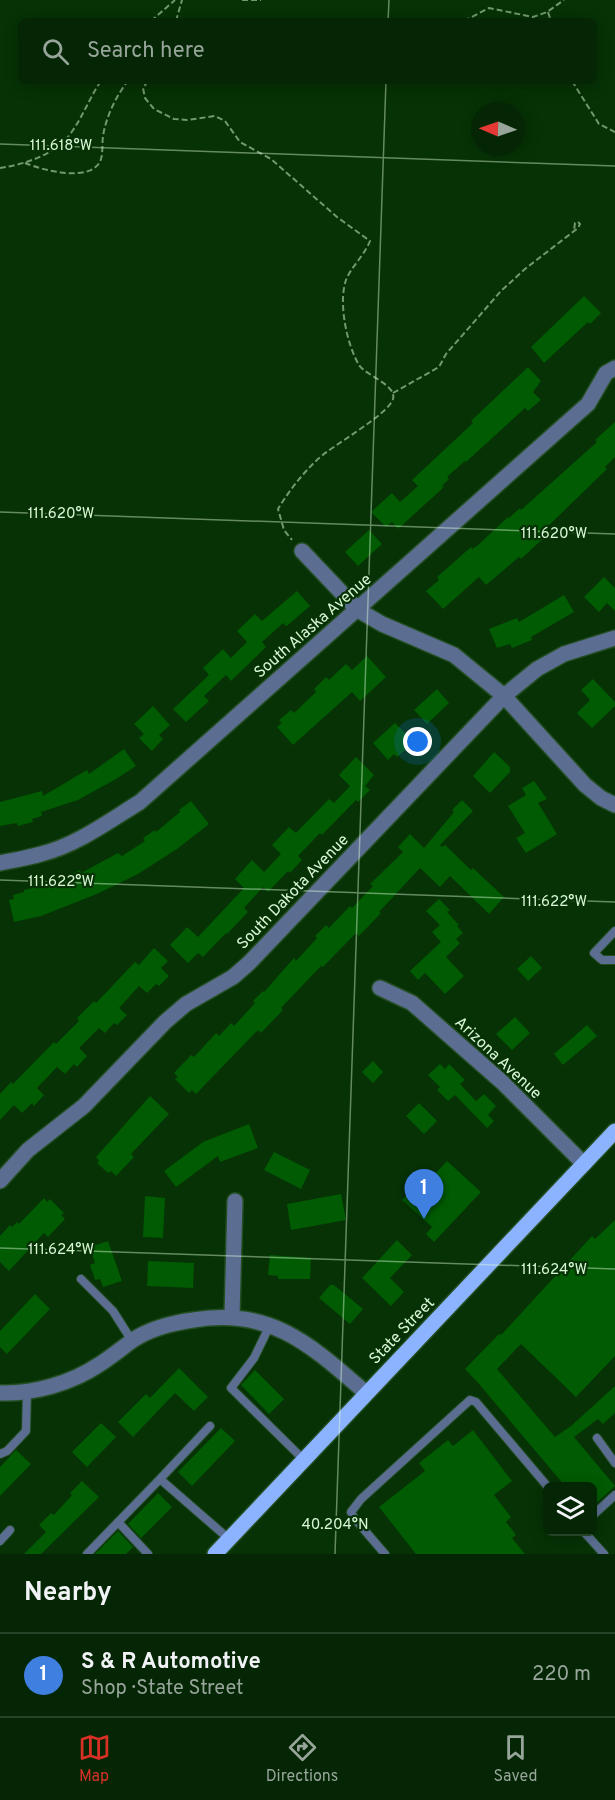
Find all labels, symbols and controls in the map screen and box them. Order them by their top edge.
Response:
search box [18,18,597,84]
icon: search [39,35,72,68]
text: Search here [87,38,205,65]
north arrow [471,102,525,156]
text: 111.618°W [30,137,92,156]
text: 111.620°W [28,505,94,524]
text: 111.620°W [521,525,587,544]
street label: South Alaska Avenue [250,570,376,683]
your location [403,727,432,756]
street label: South Dakota Avenue [233,831,354,954]
text: 111.622°W [28,873,94,892]
text: 111.622°W [521,893,587,912]
street label: Arizona Avenue [450,1013,545,1104]
pin: 1 [404,1170,444,1219]
text: 111.624°W [28,1241,94,1260]
text: 111.624°W [521,1261,587,1280]
street label: State Street [365,1294,439,1369]
map controls [543,1482,597,1536]
button: layers [543,1482,597,1536]
text: 40.204°N [301,1516,369,1535]
text: Nearby [24,1577,112,1610]
text: S & R Automotive [81,1649,261,1676]
text: 1 [40,1662,48,1688]
text: 220 m [532,1662,591,1688]
text: Shop · State Street [81,1676,244,1702]
tab: Map [78,1731,111,1787]
tab: Directions [266,1731,338,1787]
tab: Saved [493,1731,537,1787]

